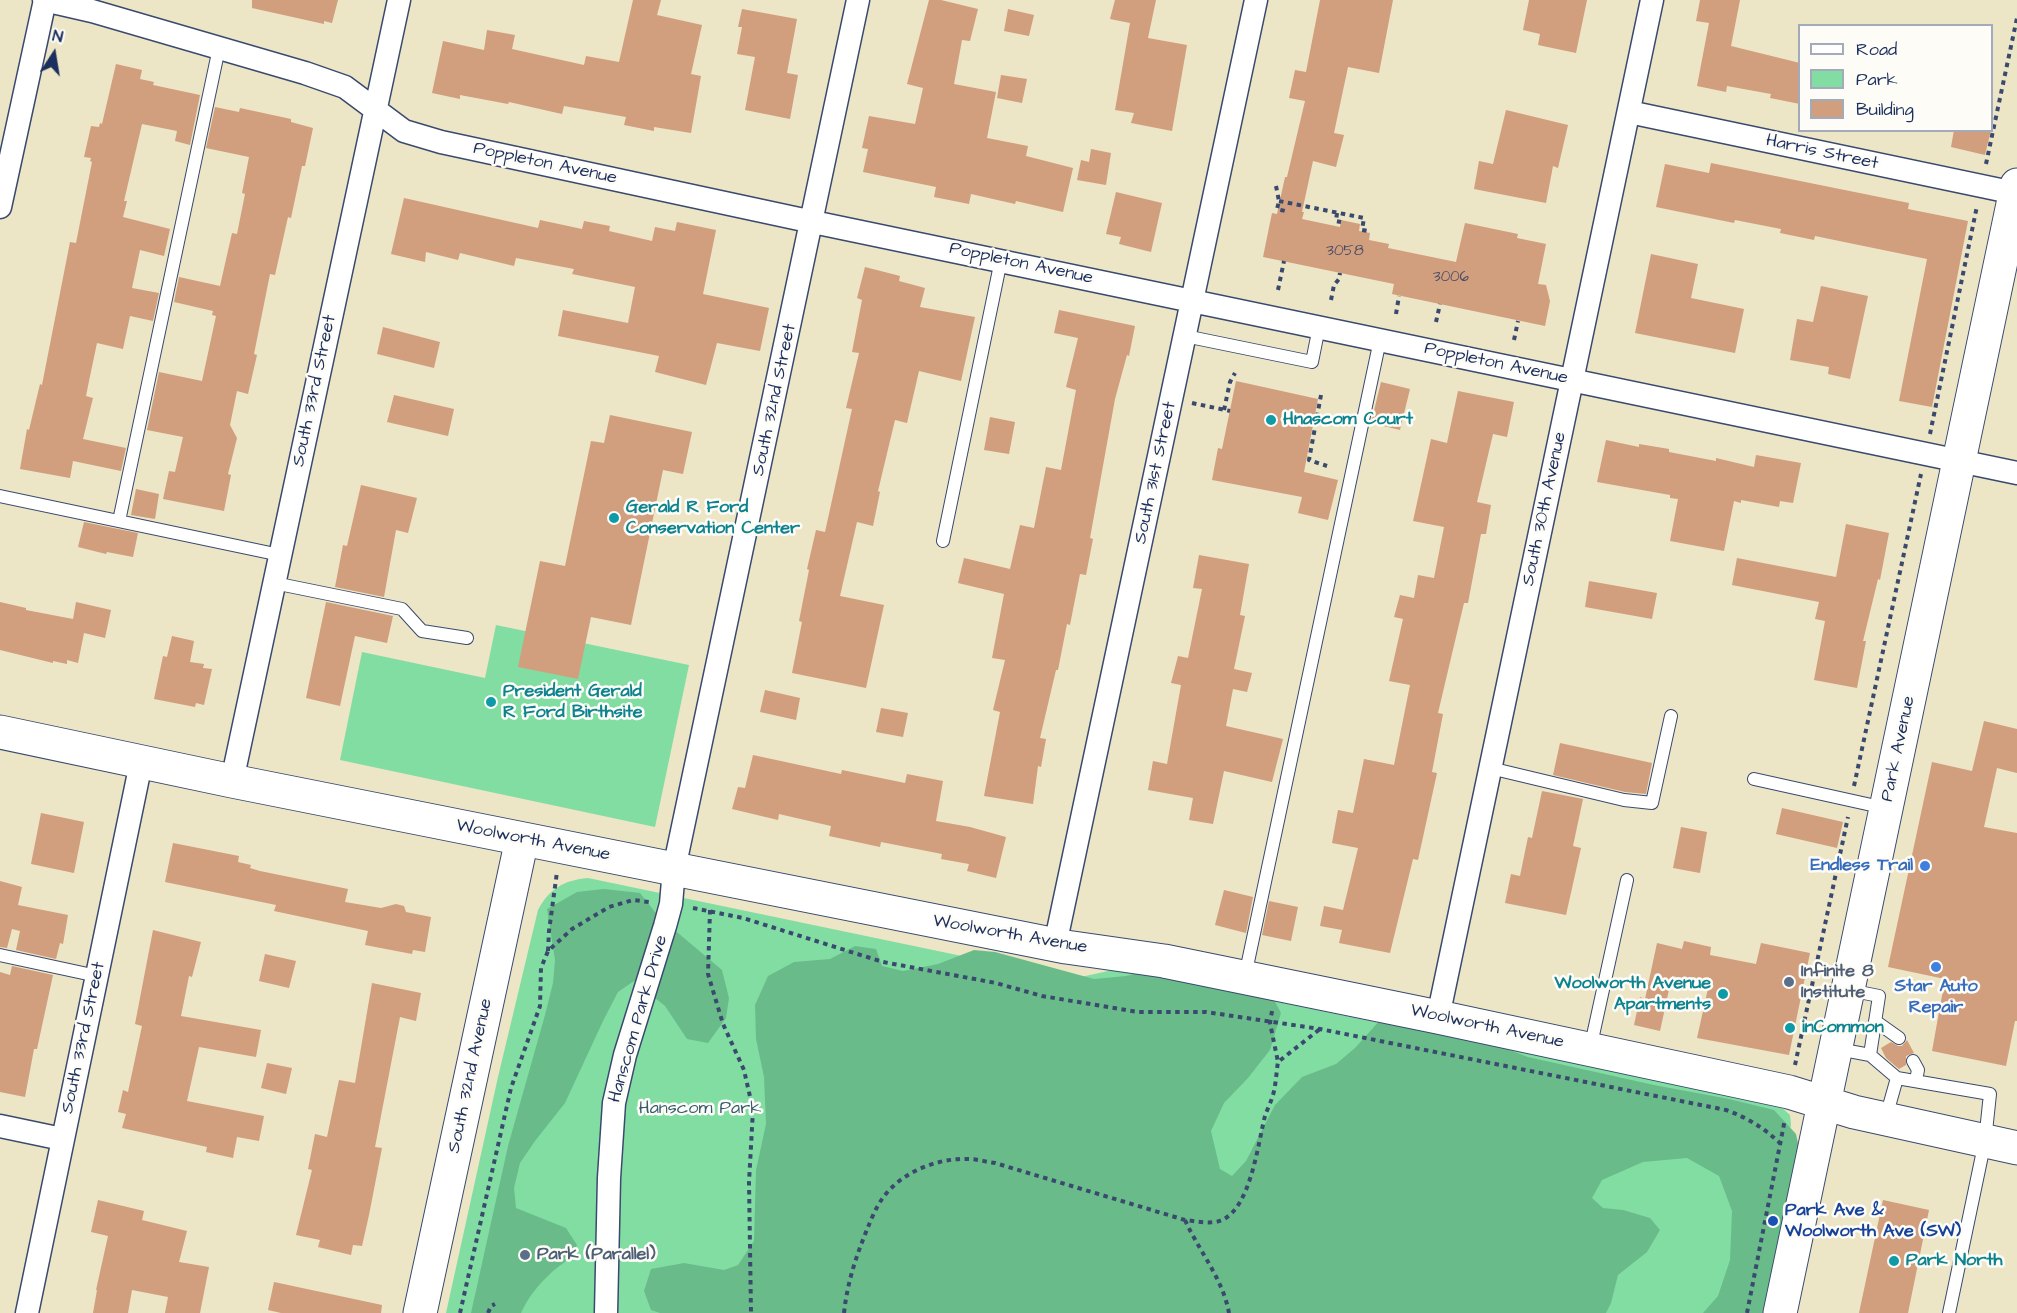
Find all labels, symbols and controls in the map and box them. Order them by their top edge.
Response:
north arrow [24,24,84,84]
legend [1798,24,1993,132]
text: N [51,25,65,48]
text: Road [1856,37,1897,62]
text: Park [1856,67,1898,92]
text: Building [1856,97,1914,122]
street label: Harris Street [1764,131,1880,175]
street label: Poppleton Avenue [471,138,619,190]
street label: Poppleton Avenue [947,238,1095,290]
house number: 3058 [1326,243,1364,261]
house number: 3006 [1433,269,1469,287]
street label: South 33rd Street [288,313,342,469]
street label: South 32nd Street [748,322,802,478]
street label: Poppleton Avenue [1422,338,1570,390]
street label: South 31st Street [1130,400,1182,546]
place label: Hnascom Court [1283,409,1413,431]
marker: Hnascom Court [1264,413,1278,427]
street label: South 30th Avenue [1518,430,1572,588]
place label: Gerald R Ford Conservation Center [626,497,800,540]
marker: Gerald R Ford Conservation Center [607,511,621,525]
place label: President Gerald R Ford Birthsite [503,681,642,724]
street label: Park Avenue [1877,694,1921,804]
marker: President Gerald R Ford Birthsite [484,695,498,709]
street label: Woolworth Avenue [454,815,612,867]
place label: Endless Trail [1810,855,1913,877]
marker: Endless Trail [1918,859,1932,873]
street label: Woolworth Avenue [931,911,1089,959]
street label: Hanscom Park Drive [605,933,673,1105]
street label: South 33rd Street [57,960,111,1116]
marker: Star Auto Repair [1929,960,1943,974]
place label: Infinite 8 Institute [1801,961,1874,1004]
place label: Woolworth Avenue Apartments [1555,973,1711,1016]
marker: Infinite 8 Institute [1782,975,1796,989]
place label: Star Auto Repair [1894,976,1978,1018]
marker: Woolworth Avenue Apartments [1716,987,1730,1001]
street label: South 32nd Avenue [444,997,498,1155]
street label: Woolworth Avenue [1408,1000,1566,1054]
place label: inCommon [1802,1017,1884,1039]
marker: inCommon [1783,1021,1797,1035]
park label: Hanscom Park [639,1098,761,1120]
place label: Park Ave & Woolworth Ave (SW) [1785,1200,1961,1242]
marker: Park Ave & Woolworth Ave (SW) [1766,1214,1780,1228]
place label: Park (Parallel) [537,1244,655,1266]
marker: Park (Parallel) [518,1248,532,1262]
place label: Park North [1906,1250,2002,1272]
marker: Park North [1887,1254,1901,1268]

